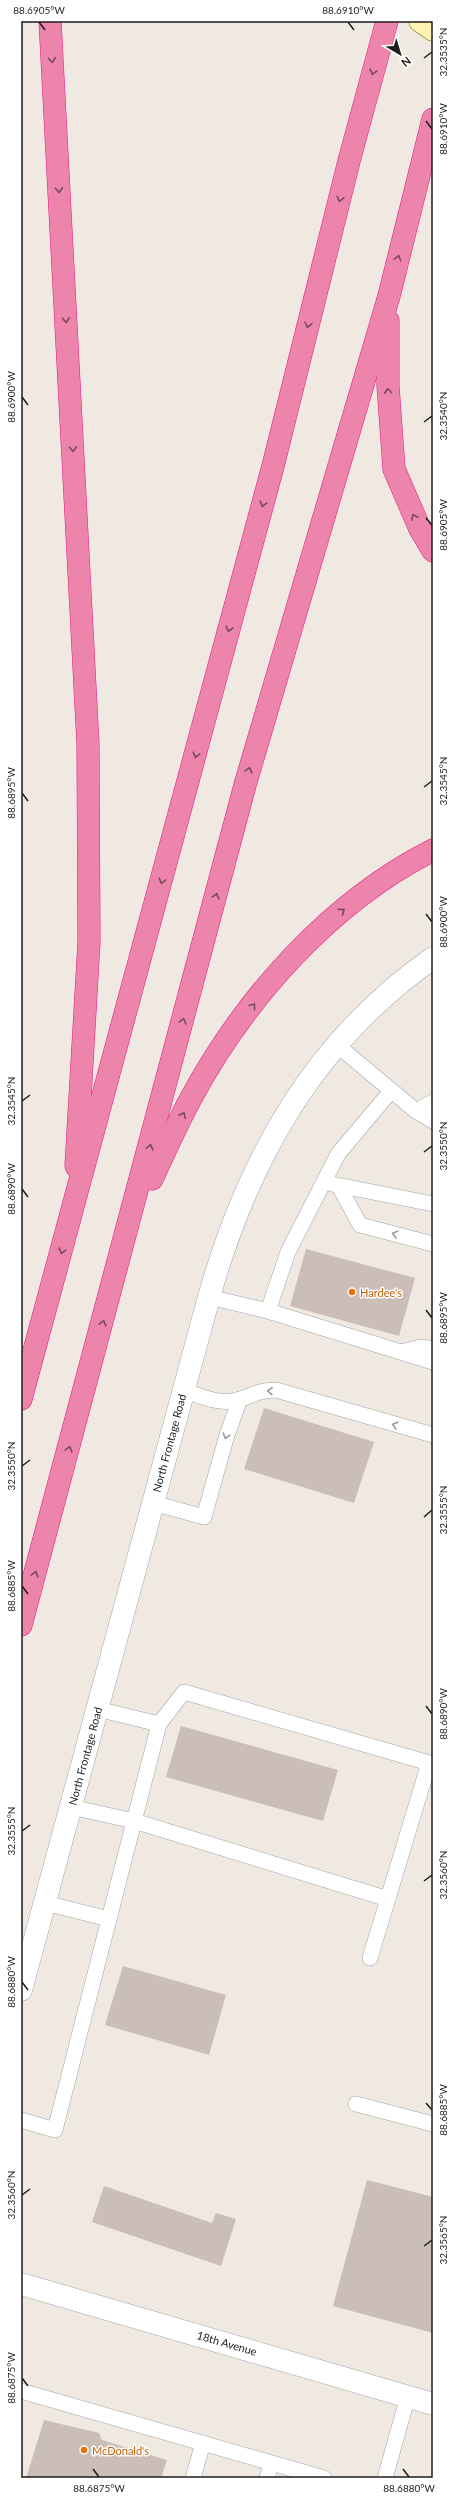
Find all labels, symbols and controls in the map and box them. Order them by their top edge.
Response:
text: 88.6905°W [13,4,65,16]
text: 88.6910°W [322,4,374,16]
text: 32.3535°N [437,28,449,76]
north arrow [380,34,420,74]
text: N [399,55,414,70]
one-way arrow [48,57,57,63]
one-way arrow [369,68,378,75]
text: 88.6910°W [437,103,449,155]
one-way arrow [55,187,64,193]
one-way arrow [336,196,344,202]
one-way arrow [393,254,402,261]
one-way arrow [62,317,70,323]
one-way arrow [304,321,313,328]
text: 88.6900°W [5,371,17,423]
one-way arrow [384,388,393,394]
text: 32.3540°N [437,392,449,440]
one-way arrow [68,446,77,452]
text: 88.6905°W [437,499,449,551]
one-way arrow [259,500,268,507]
one-way arrow [411,513,419,521]
one-way arrow [225,626,234,633]
one-way arrow [192,752,200,758]
text: 32.3545°N [437,757,449,805]
text: 88.6895°W [5,767,17,819]
one-way arrow [244,767,253,774]
one-way arrow [158,877,167,884]
one-way arrow [211,892,220,899]
text: 88.6900°W [437,896,449,948]
one-way arrow [337,909,344,916]
one-way arrow [248,1003,255,1010]
one-way arrow [178,1018,187,1025]
text: 32.3545°N [5,1077,17,1125]
one-way arrow [178,1111,186,1119]
text: 32.3550°N [437,1122,449,1170]
one-way arrow [145,1144,154,1151]
text: 88.6890°W [5,1163,17,1215]
one-way arrow [392,1231,398,1239]
one-way arrow [58,1247,67,1254]
place label: Hardee's [360,1286,402,1299]
marker: Hardee's [347,1287,357,1297]
text: 88.6895°W [437,1292,449,1344]
one-way arrow [98,1320,107,1327]
one-way arrow [267,1386,273,1395]
street label: North Frontage Road [150,1392,188,1494]
one-way arrow [392,1421,399,1430]
one-way arrow [223,1432,231,1439]
text: 32.3550°N [5,1442,17,1490]
one-way arrow [64,1445,73,1452]
text: 32.3555°N [437,1486,449,1534]
text: 88.6885°W [5,1560,17,1612]
one-way arrow [30,1571,39,1578]
text: 88.6890°W [437,1688,449,1740]
street label: North Frontage Road [66,1705,104,1807]
text: 32.3555°N [5,1807,17,1855]
text: 32.3560°N [437,1851,449,1899]
text: 88.6880°W [5,1956,17,2008]
text: 88.6885°W [437,2084,449,2136]
text: 32.3560°N [5,2171,17,2219]
text: 32.3565°N [437,2216,449,2264]
street label: 18th Avenue [196,2328,259,2358]
text: 88.6875°W [5,2352,17,2404]
place label: McDonald's [92,2444,149,2457]
marker: McDonald's [79,2445,89,2455]
text: 88.6875°W [73,2482,125,2494]
text: 88.6880°W [383,2482,435,2494]

